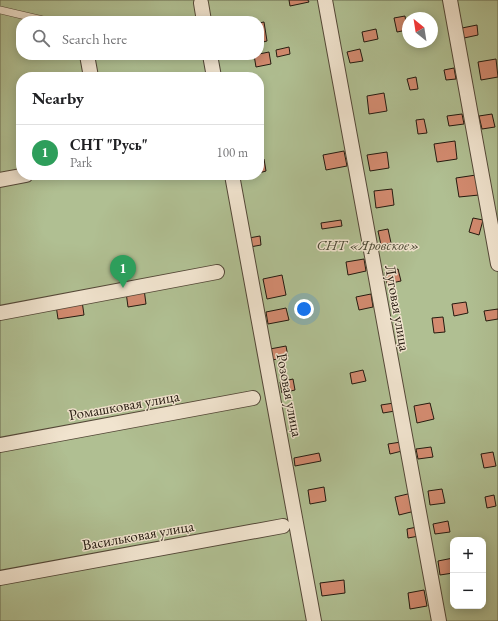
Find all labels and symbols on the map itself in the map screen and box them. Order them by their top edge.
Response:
north arrow [402,12,438,48]
park label: СНТ «Яровское» [316,235,420,254]
pin: 1 [110,255,136,288]
street label: Луговая улица [381,263,415,353]
your location [294,299,314,319]
street label: Розовая улица [273,351,307,439]
street label: Ромашковая улица [67,386,181,424]
street label: Васильковая улица [81,516,195,554]

